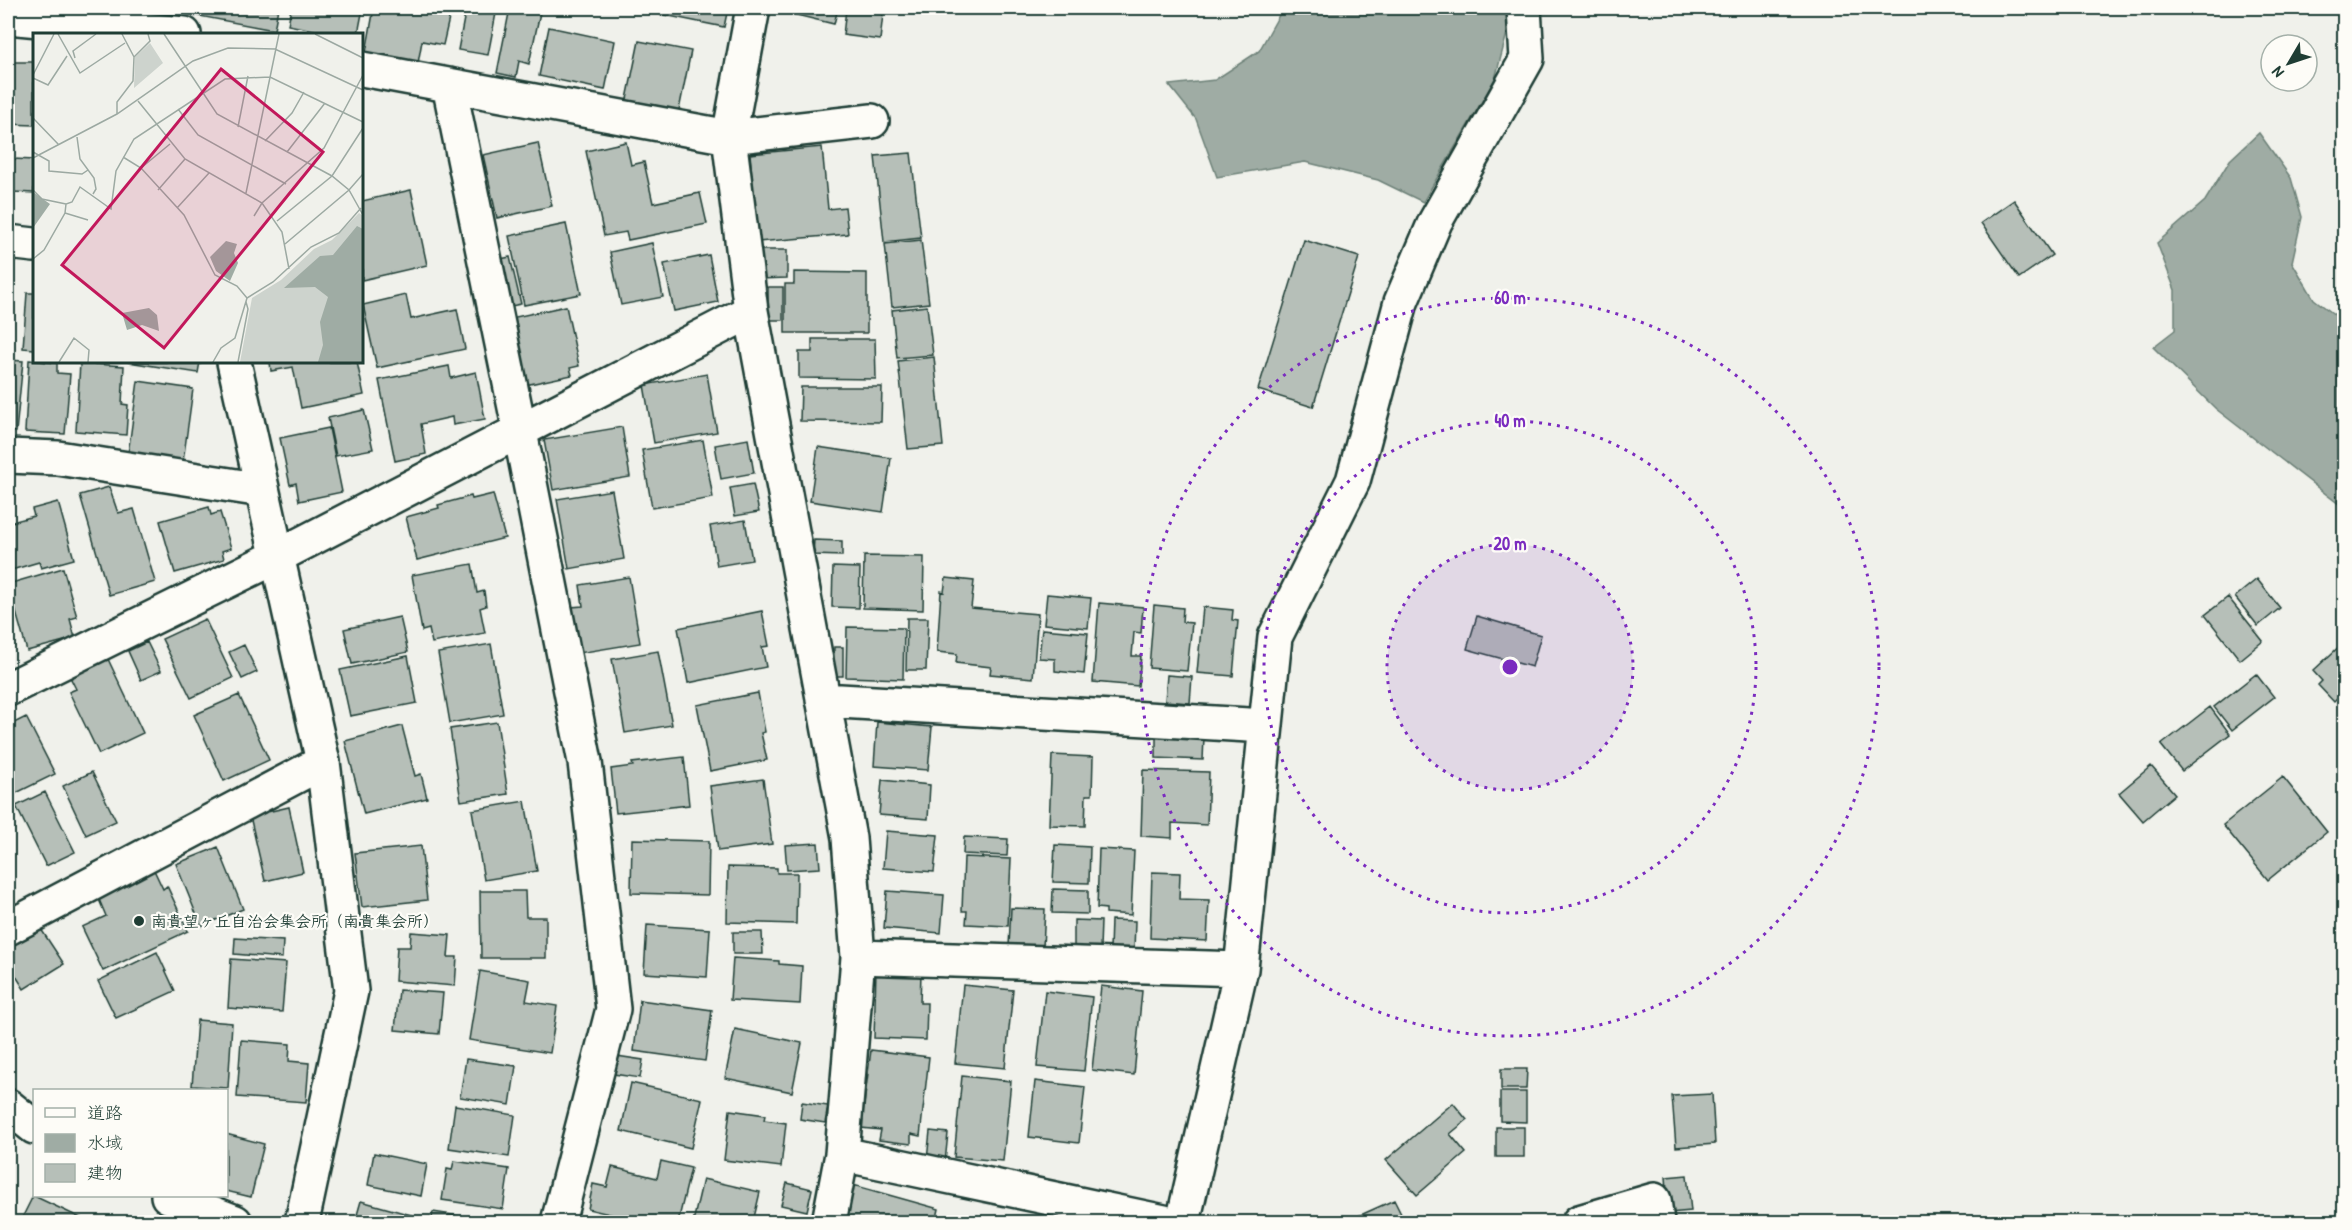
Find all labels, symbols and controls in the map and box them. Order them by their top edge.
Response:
inset map [33,33,363,363]
north arrow [2259,33,2319,93]
text: N [2266,62,2289,83]
text: 60 m [1494,285,1526,310]
text: 40 m [1494,408,1526,433]
text: 20 m [1494,531,1526,556]
centre of rings [1500,657,1520,677]
place label: 南貴望ヶ丘自治会集会所（南貴集会所） [151,910,439,932]
marker: 南貴望ヶ丘自治会集会所（南貴集会所） [132,914,146,928]
legend [33,1089,228,1197]
text: 道路 [87,1100,123,1125]
text: 水域 [87,1130,123,1155]
text: 建物 [87,1160,123,1185]

